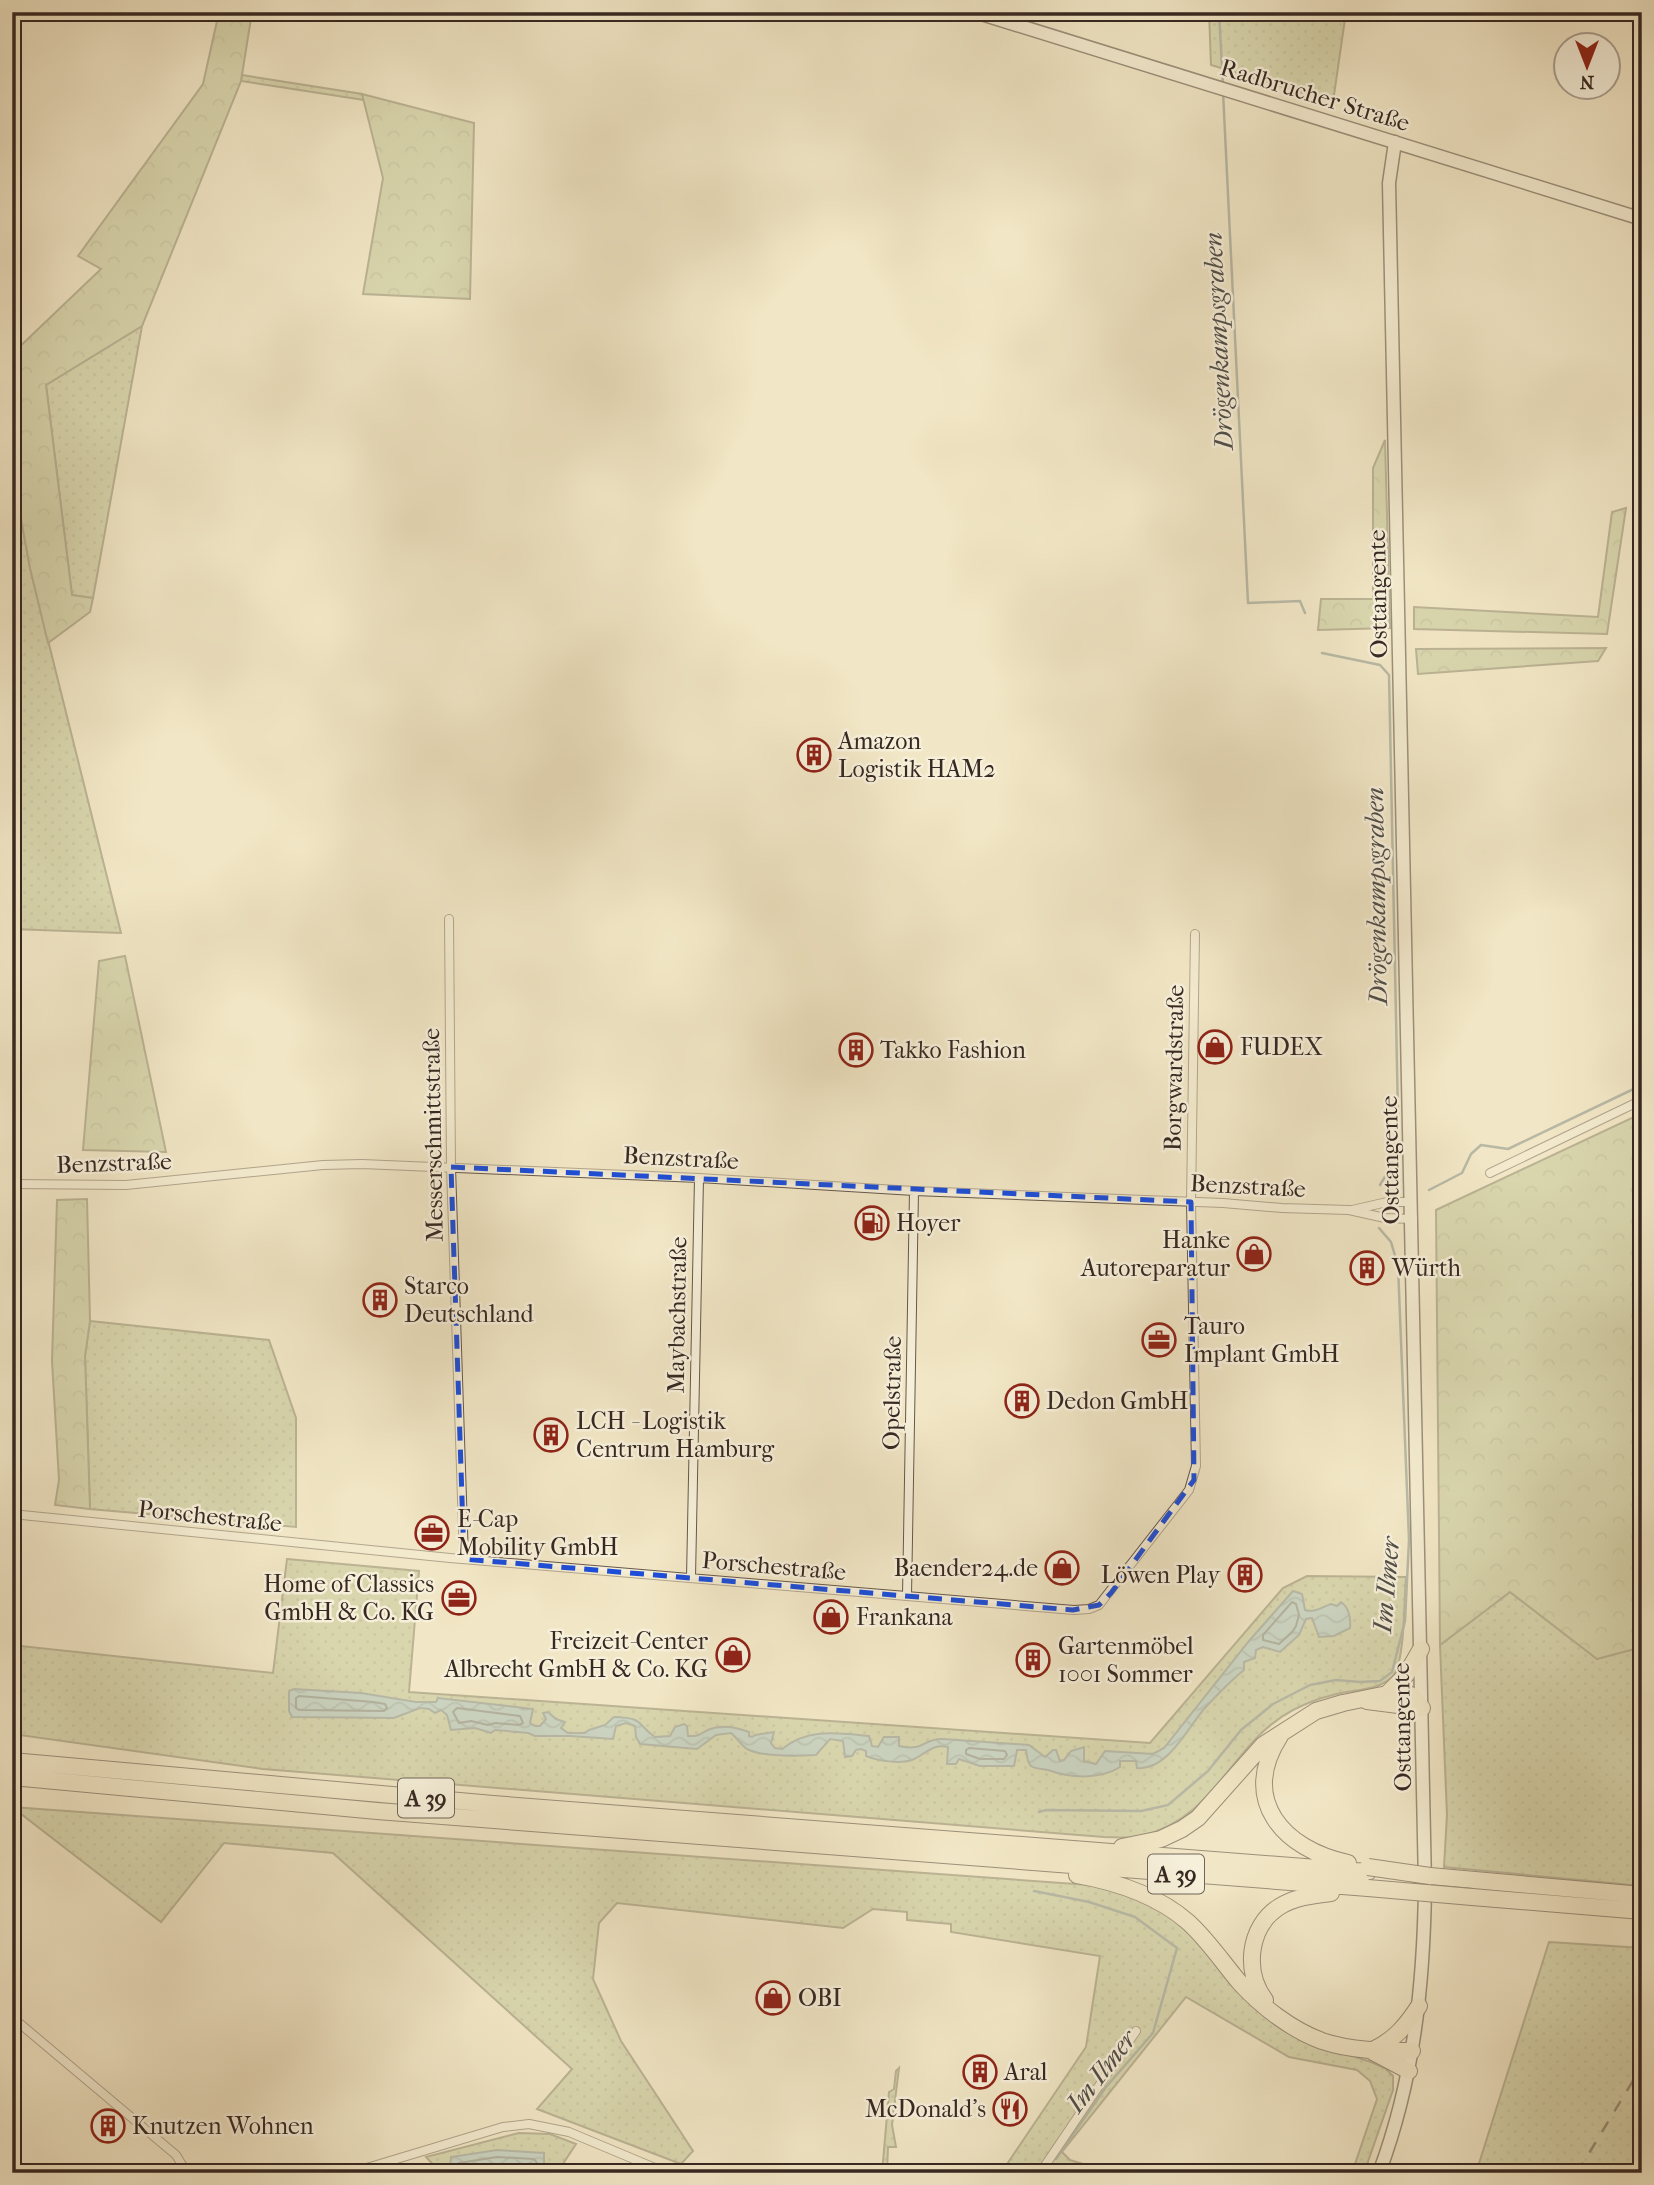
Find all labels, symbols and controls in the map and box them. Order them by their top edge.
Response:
north arrow [1552,32,1622,102]
street label: Radbrucher Straße [1217,53,1413,137]
text: N [1579,71,1594,93]
water label: Drögenkampsgraben [1197,231,1240,453]
street label: Osttangente [1363,529,1393,659]
place label: Amazon Logistik HAM2 [837,727,996,783]
building icon: Amazon Logistik HAM2 [795,736,833,774]
water label: Drögenkampsgraben [1359,787,1394,1007]
street label: Borgwardstraße [1159,984,1189,1151]
street label: Messerschmittstraße [417,1028,449,1242]
shop icon: FUDEX [1196,1028,1234,1066]
building icon: Takko Fashion [837,1031,875,1069]
place label: FUDEX [1240,1033,1323,1061]
place label: Takko Fashion [880,1036,1026,1064]
street label: Osttangente [1375,1095,1405,1225]
street label: Benzstraße [622,1141,740,1175]
street label: Benzstraße [56,1147,172,1179]
street label: Benzstraße [1189,1169,1307,1203]
fuel station icon: Hoyer [853,1204,891,1242]
place label: Hoyer [896,1209,961,1237]
place label: Hanke Autoreparatur [1080,1226,1231,1282]
shop icon: Hanke Autoreparatur [1235,1235,1273,1273]
street label: Maybachstraße [662,1236,692,1394]
building icon: Würth [1348,1249,1386,1287]
place label: Würth [1391,1254,1461,1282]
place label: Starco Deutschland [404,1272,535,1328]
building icon: Starco Deutschland [361,1281,399,1319]
place label: Tauro Implant GmbH [1184,1312,1339,1368]
office icon: Tauro Implant GmbH [1140,1321,1178,1359]
street label: Opelstraße [877,1335,907,1450]
building icon: Dedon GmbH [1003,1382,1041,1420]
place label: Dedon GmbH [1046,1387,1188,1415]
place label: LCH - Logistik Centrum Hamburg [576,1407,775,1463]
building icon: LCH - Logistik Centrum Hamburg [532,1416,570,1454]
street label: Porschestraße [137,1495,283,1537]
place label: E-Cap Mobility GmbH [457,1505,618,1561]
office icon: E-Cap Mobility GmbH [413,1514,451,1552]
water label: Im Ilmer [1367,1534,1406,1635]
street label: Porschestraße [701,1546,847,1586]
shop icon: Baender24.de [1043,1549,1081,1587]
place label: Baender24.de [894,1554,1038,1582]
building icon: Löwen Play [1226,1556,1264,1594]
place label: Löwen Play [1101,1561,1221,1589]
place label: Home of Classics GmbH & Co. KG [263,1570,434,1626]
office icon: Home of Classics GmbH & Co. KG [440,1579,478,1617]
shop icon: Frankana [812,1598,850,1636]
place label: Frankana [856,1603,953,1631]
place label: Freizeit-Center Albrecht GmbH & Co. KG [443,1627,709,1683]
place label: Gartenmöbel 1001 Sommer [1058,1632,1194,1688]
shop icon: Freizeit-Center Albrecht GmbH & Co. KG [714,1636,752,1674]
building icon: Gartenmöbel 1001 Sommer [1014,1641,1052,1679]
street label: Osttangente [1387,1662,1417,1792]
road number: A 39 [398,1778,454,1817]
road number: A 39 [1148,1854,1204,1894]
shop icon: OBI [754,1979,792,2017]
place label: OBI [798,1984,842,2012]
water label: Im Ilmer [1059,2022,1145,2119]
building icon: Aral [961,2053,999,2091]
place label: Aral [1003,2058,1048,2086]
restaurant icon: McDonald's [991,2090,1029,2128]
place label: McDonald's [865,2095,986,2123]
building icon: Knutzen Wohnen [89,2107,127,2145]
place label: Knutzen Wohnen [132,2112,314,2140]

